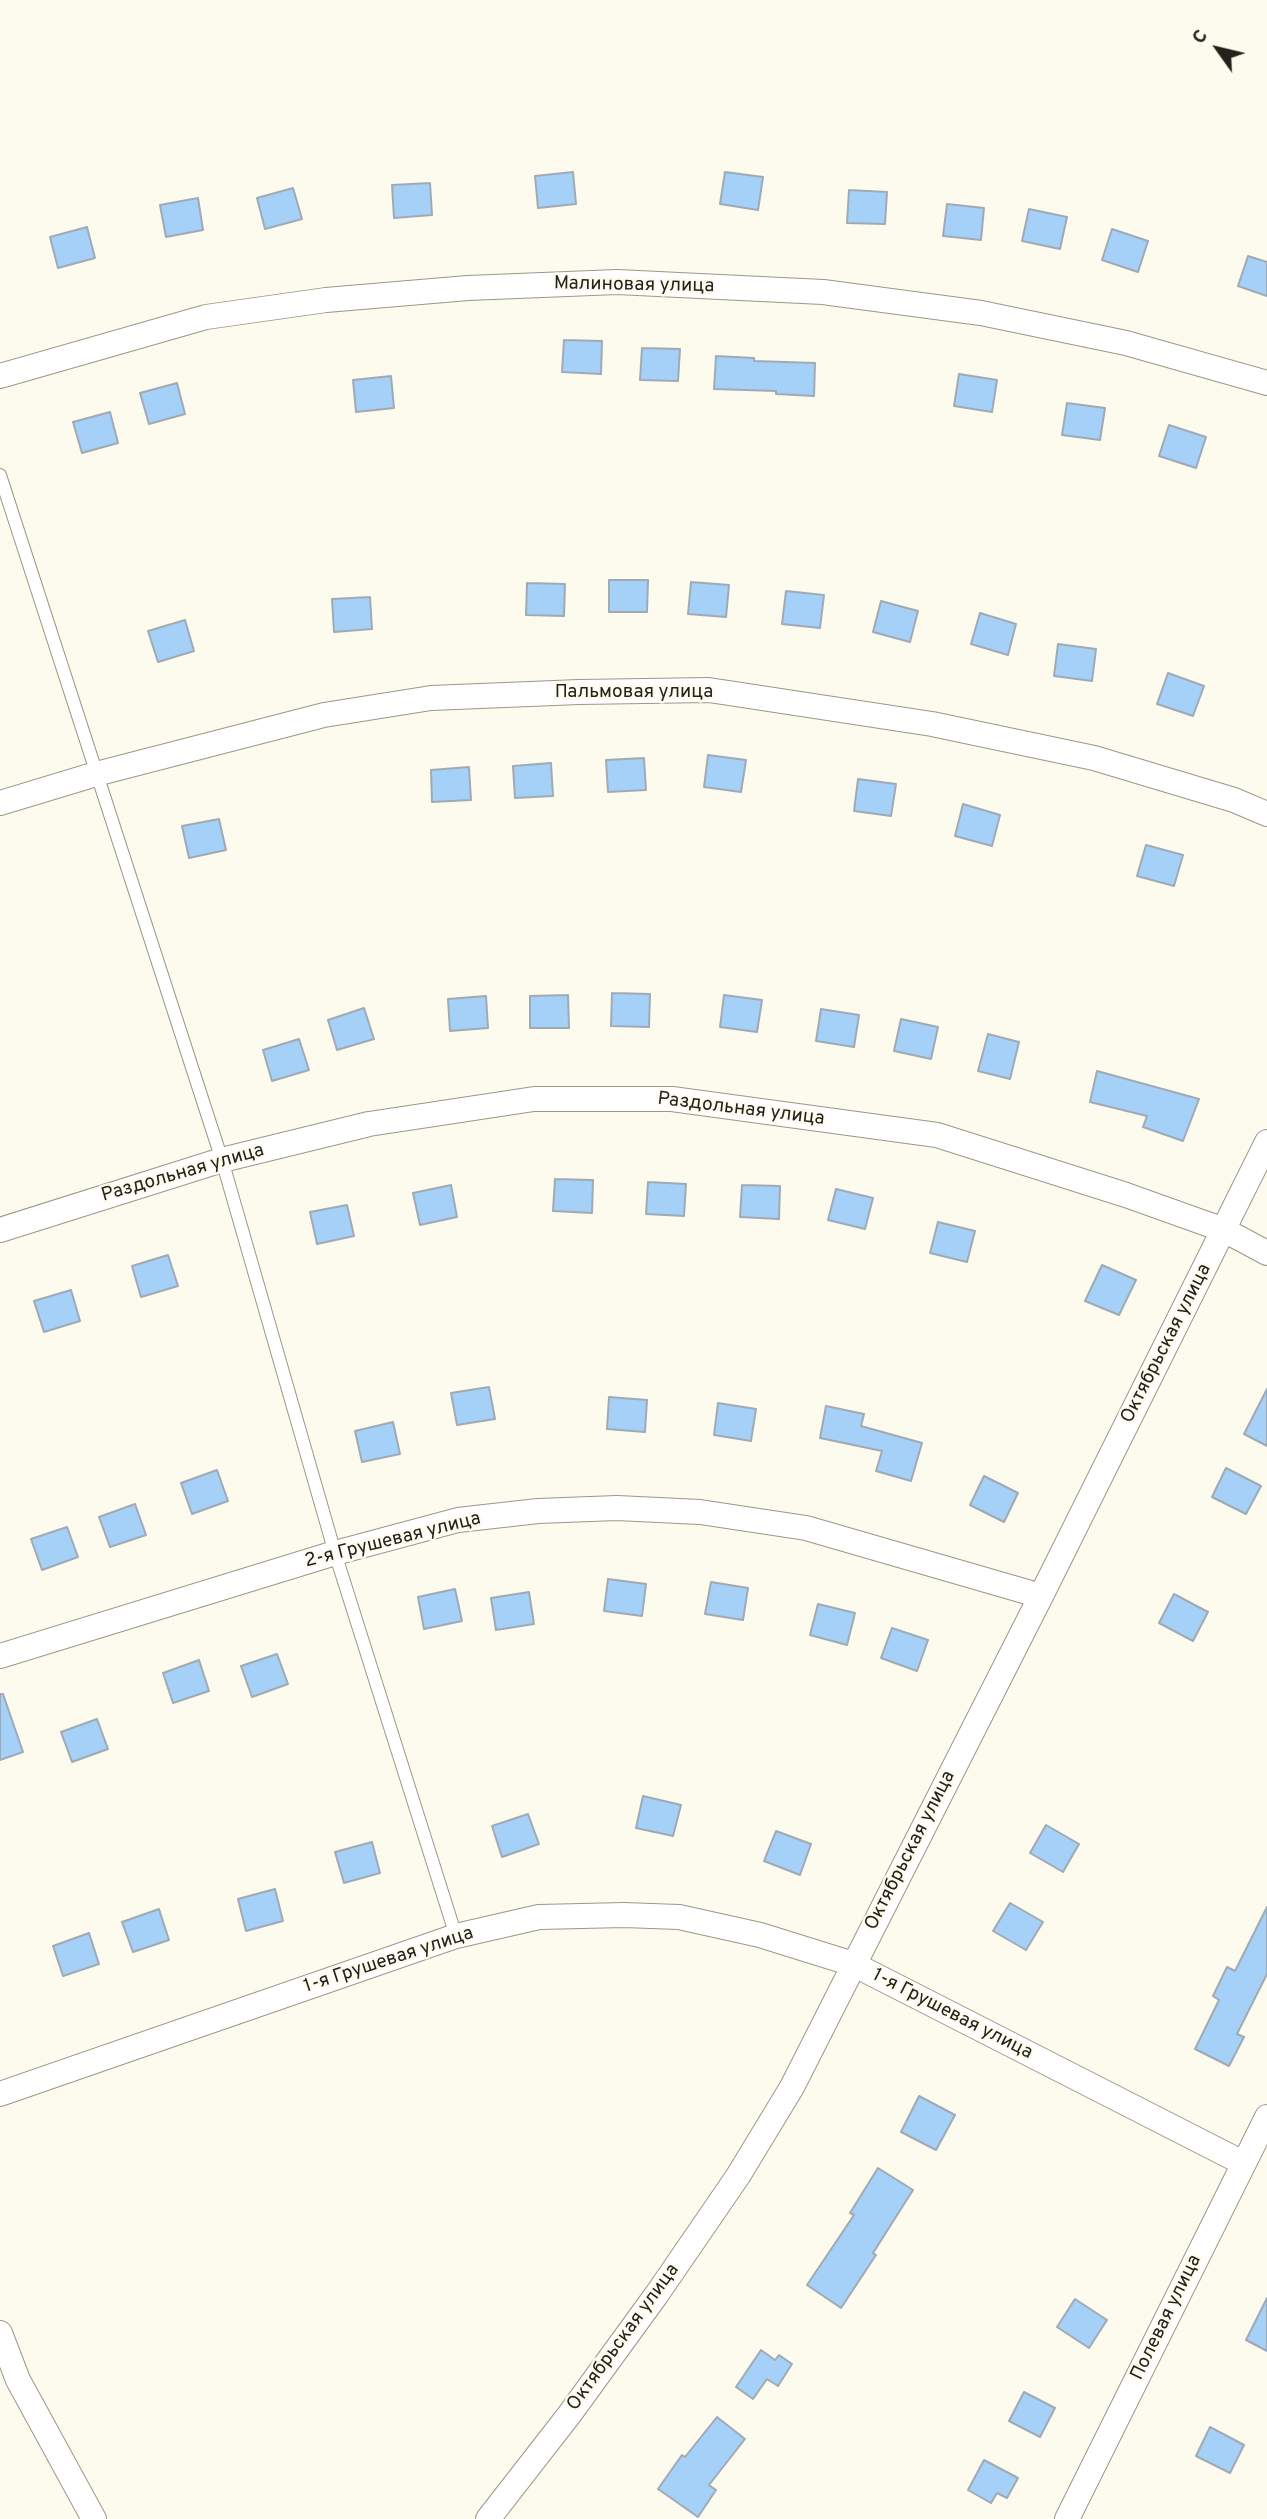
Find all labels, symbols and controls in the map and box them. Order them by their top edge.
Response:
north arrow [1183,14,1253,84]
text: С [1187,26,1214,49]
street label: Малиновая улица [554,273,714,299]
street label: Пальмовая улица [555,682,713,704]
street label: Раздольная улица [656,1088,826,1132]
street label: Раздольная улица [99,1140,267,1208]
street label: Октябрьская улица [1117,1260,1217,1428]
street label: 2-я Грушевая улица [303,1508,483,1574]
street label: Октябрьская улица [861,1767,961,1935]
street label: 1-я Грушевая улица [301,1923,477,1999]
street label: 1-я Грушевая улица [868,1965,1036,2065]
street label: Полевая улица [1127,2252,1207,2384]
street label: Октябрьская улица [563,2260,685,2416]

